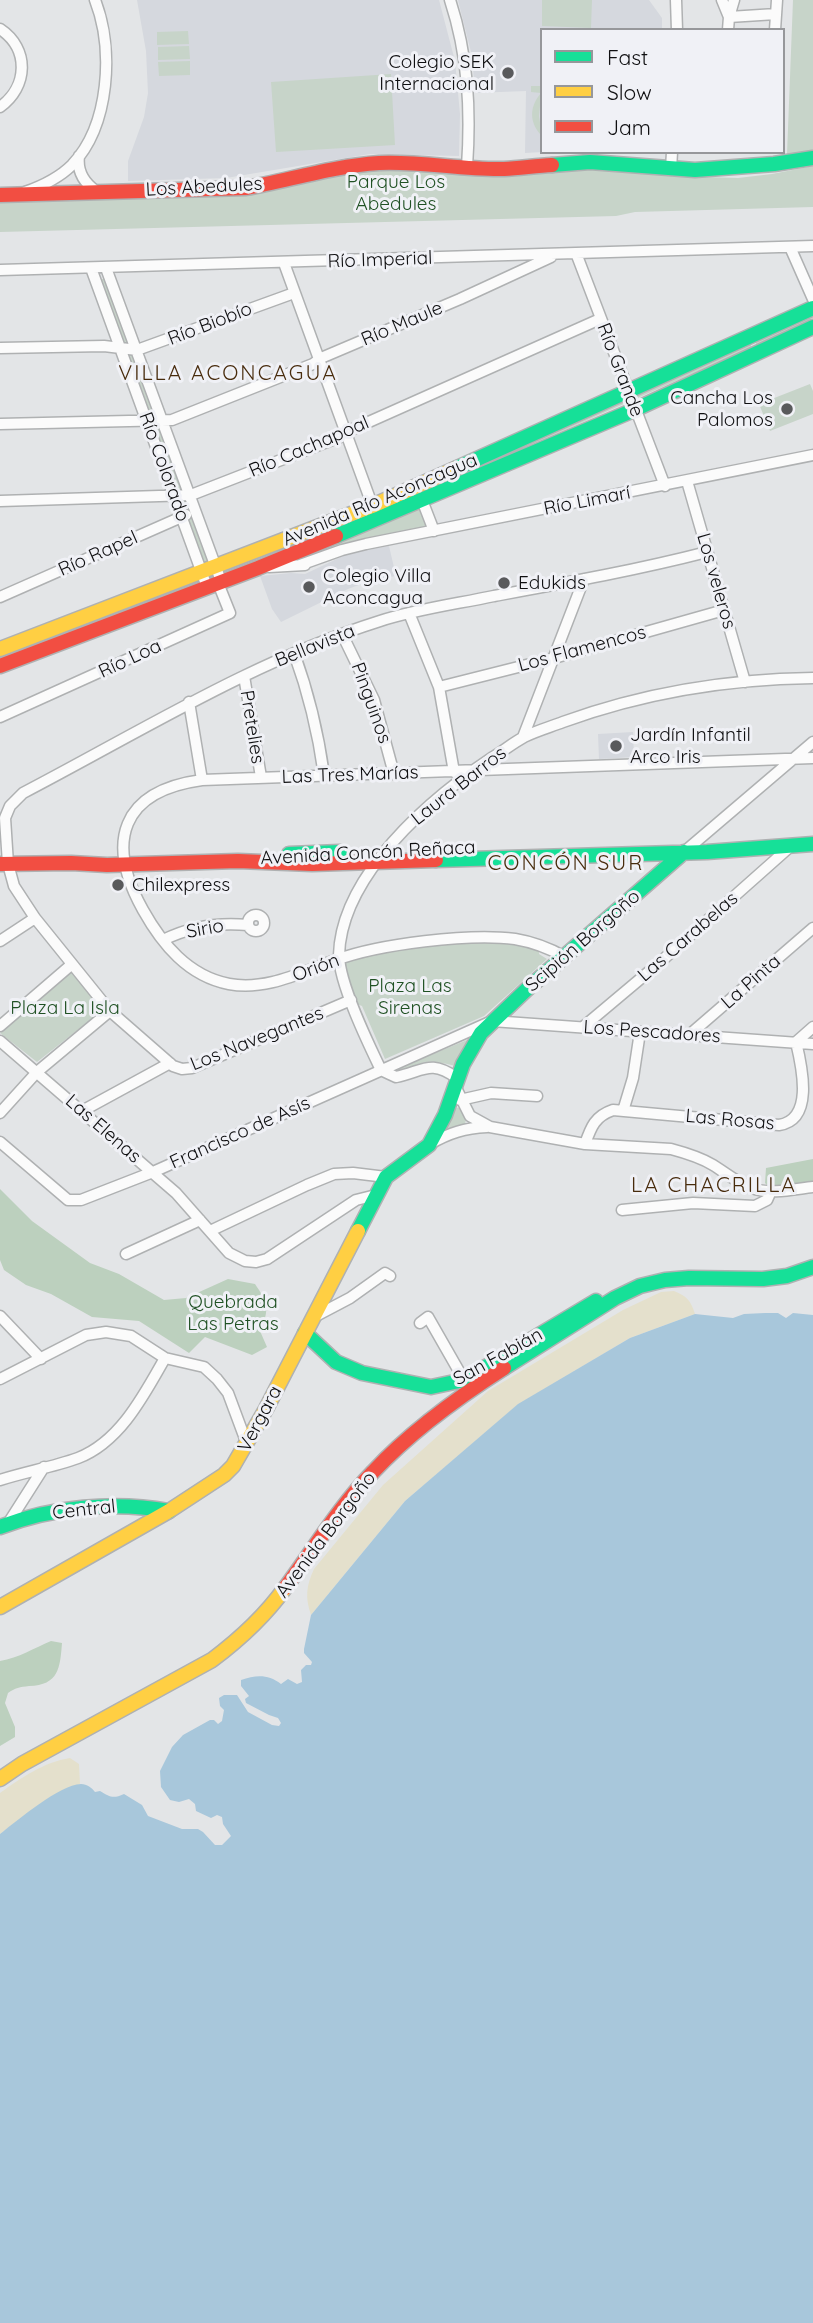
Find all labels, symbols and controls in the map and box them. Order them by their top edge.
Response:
legend [540,28,785,154]
text: Fast [607,44,648,70]
place label: Colegio SEK Internacional [379,51,494,95]
marker: Colegio SEK Internacional [500,65,516,81]
text: Slow [607,79,652,105]
text: Jam [607,114,651,140]
park label: Parque Los Abedules [347,171,445,215]
street label: Los Abedules [145,173,263,201]
street label: Río Imperial [327,247,433,273]
street label: Río Maule [358,297,446,351]
street label: Río Biobío [165,298,255,350]
street label: Río Grande [592,320,648,420]
district label: VILLA ACONCAGUA [120,361,336,387]
place label: Cancha Los Palomos [670,387,773,431]
marker: Cancha Los Palomos [779,401,795,417]
street label: Río Colorado [134,409,194,525]
street label: Río Cachapoal [245,411,373,483]
street label: Avenida Río Aconcagua [279,449,481,551]
street label: Río Limarí [542,481,632,521]
street label: Río Rapel [55,526,141,582]
street label: Los veleros [691,530,741,632]
place label: Colegio Villa Aconcagua [323,565,431,609]
place label: Edukids [518,572,586,594]
marker: Edukids [496,575,512,591]
marker: Colegio Villa Aconcagua [301,579,317,595]
street label: Bellavista [272,620,358,672]
street label: Los Flamencos [515,621,649,677]
street label: Río Loa [95,635,165,683]
street label: Pinguinos [346,659,396,747]
street label: Pretelies [235,689,269,765]
place label: Jardín Infantil Arco Iris [630,724,751,768]
marker: Jardín Infantil Arco Iris [608,738,624,754]
street label: Laura Barros [407,742,511,830]
street label: Las Tres Marías [281,761,419,789]
street label: Avenida Concón Reñaca [260,836,476,870]
district label: CONCÓN SUR [489,851,643,877]
place label: Chilexpress [132,874,230,896]
marker: Chilexpress [110,877,126,893]
street label: Scipión Borgoño [521,885,645,997]
street label: Las Carabelas [633,887,743,987]
street label: Sirio [185,915,225,943]
street label: Orión [289,949,343,987]
street label: La Pinta [717,950,785,1014]
park label: Plaza Las Sirenas [368,975,452,1019]
park label: Plaza La Isla [10,997,120,1019]
street label: Los Navegantes [187,1002,327,1076]
street label: Los Pescadores [583,1016,721,1048]
street label: Las Elenas [60,1090,146,1168]
street label: Francisco de Asís [166,1092,314,1174]
street label: Las Rosas [685,1105,775,1135]
district label: LA CHACRILLA [633,1173,795,1199]
park label: Quebrada Las Petras [187,1291,279,1335]
street label: San Fabián [449,1323,547,1391]
street label: Vergara [233,1382,287,1456]
street label: Avenida Borgoño [271,1467,381,1603]
street label: Central [51,1495,117,1525]

